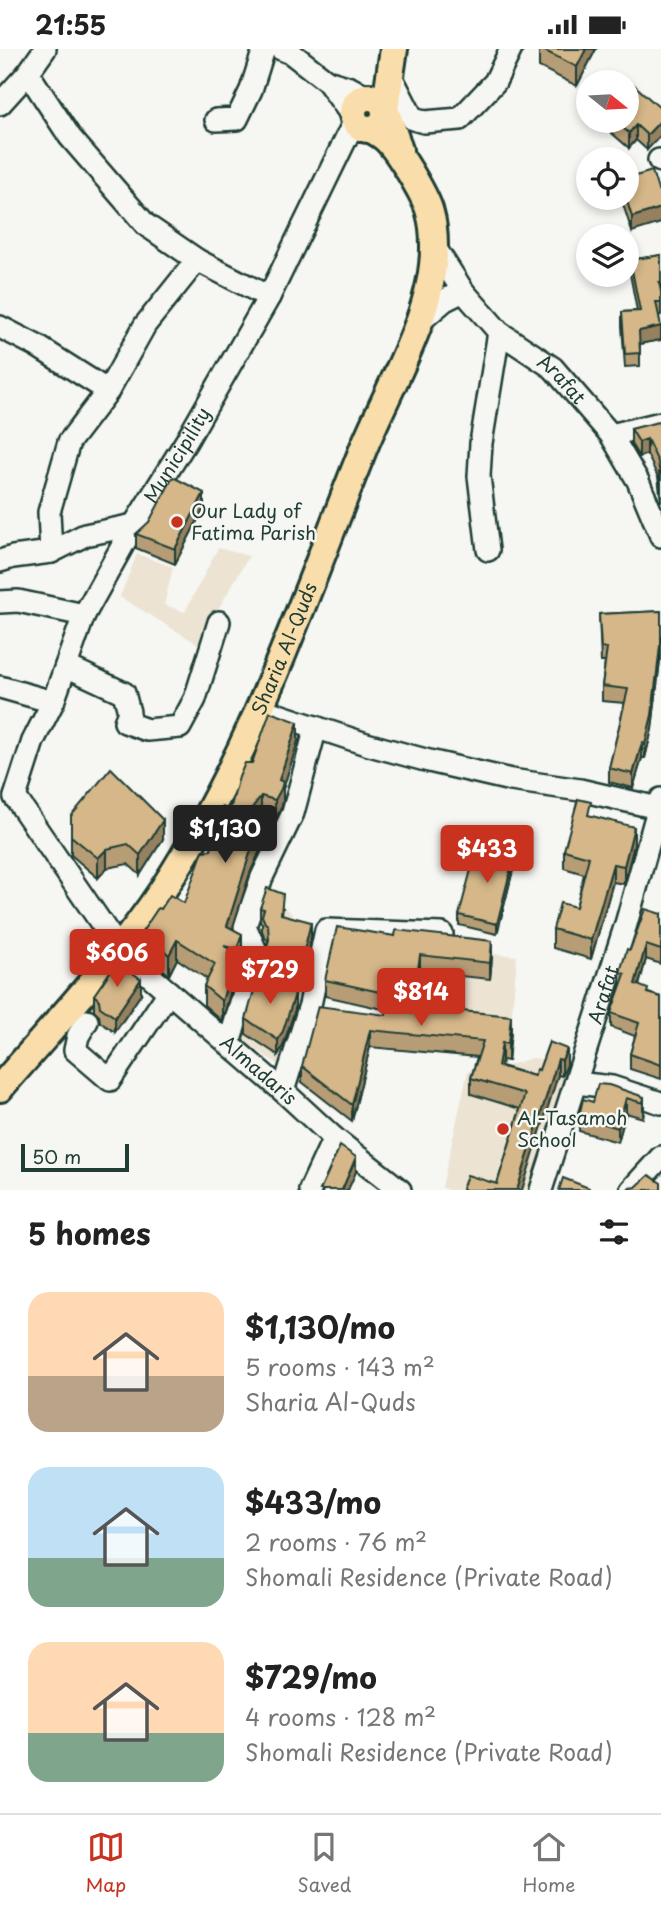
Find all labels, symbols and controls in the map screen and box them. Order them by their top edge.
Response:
text: 21:55 [35,5,106,44]
north arrow [576,70,639,133]
map controls [576,70,639,287]
button: locate [576,147,639,210]
button: layers [576,224,639,287]
street label: Arafat [532,347,593,410]
street label: Municipility [136,401,216,508]
place label: Our Lady of Fatima Parish [191,496,316,546]
marker: Our Lady of Fatima Parish [169,514,185,530]
street label: Sharia Al-Quds [243,578,323,719]
pin: $1,130 [168,805,282,865]
text: $1,130 [189,810,261,845]
pin: $433 [446,825,528,885]
text: $433 [457,830,517,865]
pin: $606 [76,929,158,989]
text: $606 [86,934,148,969]
pin: $729 [229,947,311,1006]
text: $729 [241,951,299,986]
street label: Arafat [580,961,625,1027]
pin: $814 [380,969,462,1028]
text: $814 [393,973,449,1008]
street label: Almadaris [215,1028,304,1111]
place label: Al-Tasamoh School [517,1103,628,1153]
marker: Al-Tasamoh School [495,1121,511,1137]
scale bar [21,1141,130,1173]
text: 50 m [32,1142,81,1170]
text: 5 homes [28,1210,151,1255]
icon: filters [595,1213,633,1251]
text: $1,130/mo [245,1304,395,1349]
icon: home [84,1320,168,1404]
text: 5 rooms · 143 m² [245,1349,435,1384]
text: Sharia Al-Quds [245,1384,416,1419]
text: $433/mo [245,1479,381,1524]
icon: home [84,1495,168,1579]
text: 2 rooms · 76 m² [245,1524,427,1559]
text: Shomali Residence (Private Road) [245,1559,613,1594]
text: $729/mo [245,1654,377,1699]
icon: home [84,1670,168,1754]
text: 4 rooms · 128 m² [245,1699,436,1734]
text: Shomali Residence (Private Road) [245,1734,613,1769]
tab: Map [86,1828,126,1898]
tab: Saved [297,1828,351,1898]
tab: Home [523,1828,575,1898]

